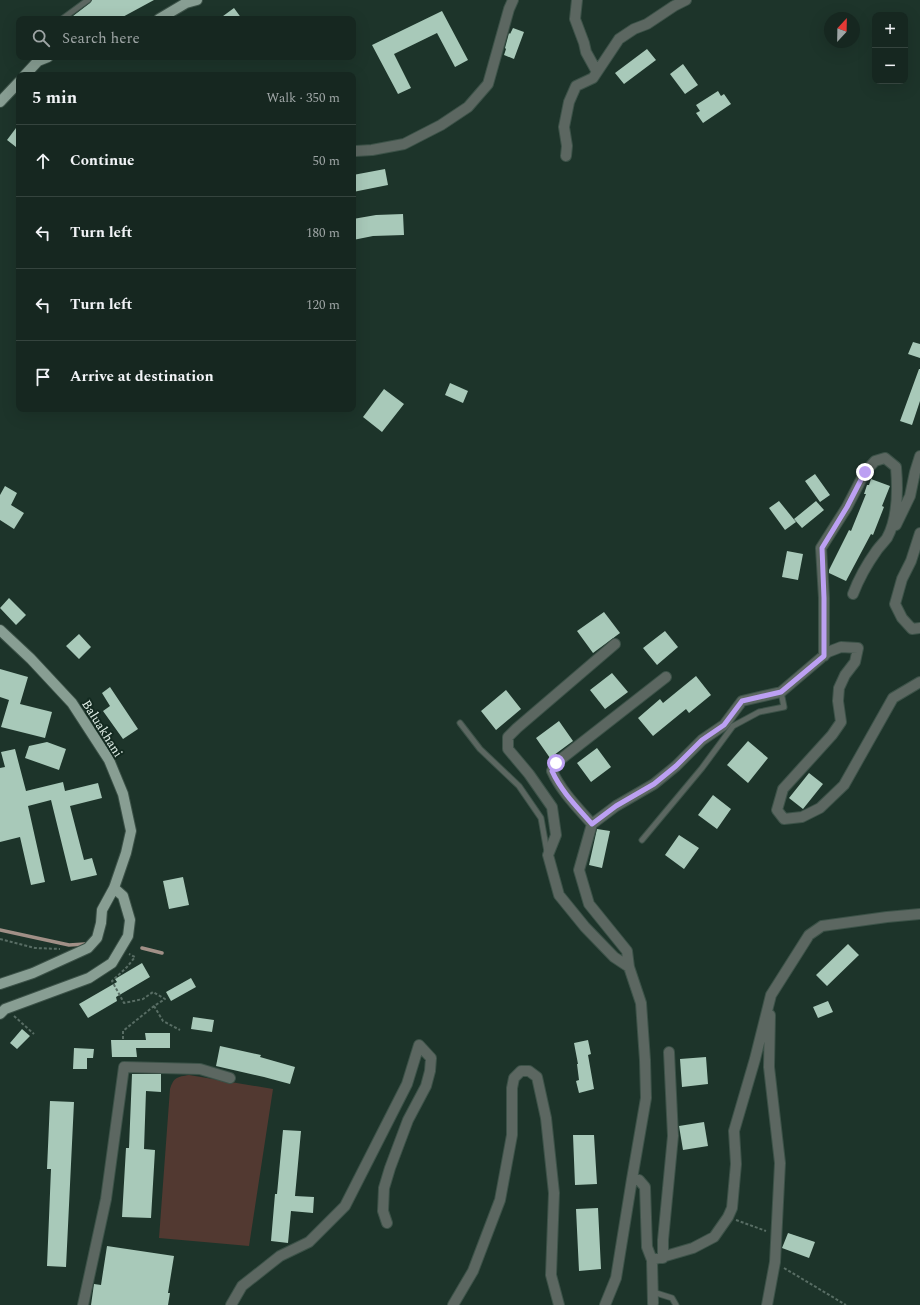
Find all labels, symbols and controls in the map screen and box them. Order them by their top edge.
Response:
north arrow [824,12,860,48]
map controls [872,12,908,84]
button: + [872,12,908,48]
search box [16,16,356,60]
icon: search [30,27,52,49]
text: Search here [62,27,140,50]
button: − [872,48,908,84]
text: 5 min [32,85,77,111]
text: Walk · 350 m [266,88,340,108]
text: Continue [70,149,135,172]
icon: ahead [32,150,54,172]
text: 50 m [313,151,340,171]
text: Turn left [70,221,132,244]
icon: left [32,222,54,244]
text: 180 m [306,223,340,243]
text: Turn left [70,293,132,316]
icon: left [32,294,54,316]
text: 120 m [306,295,340,315]
text: Arrive at destination [70,365,214,388]
icon: arrive [32,366,54,388]
route end [856,463,874,481]
street label: Baluakhani [76,696,128,761]
route start [547,754,565,772]

